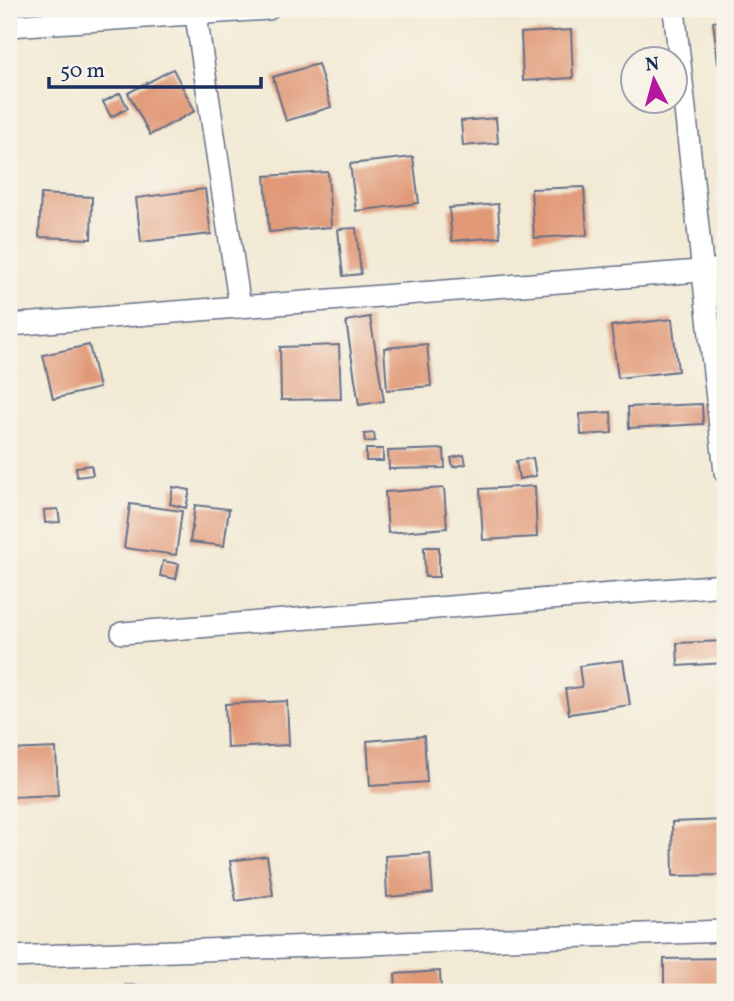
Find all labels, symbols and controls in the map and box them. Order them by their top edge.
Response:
scale bar [49,46,261,90]
north arrow [618,46,688,116]
text: N [644,51,661,79]
text: 50 m [60,57,105,86]

